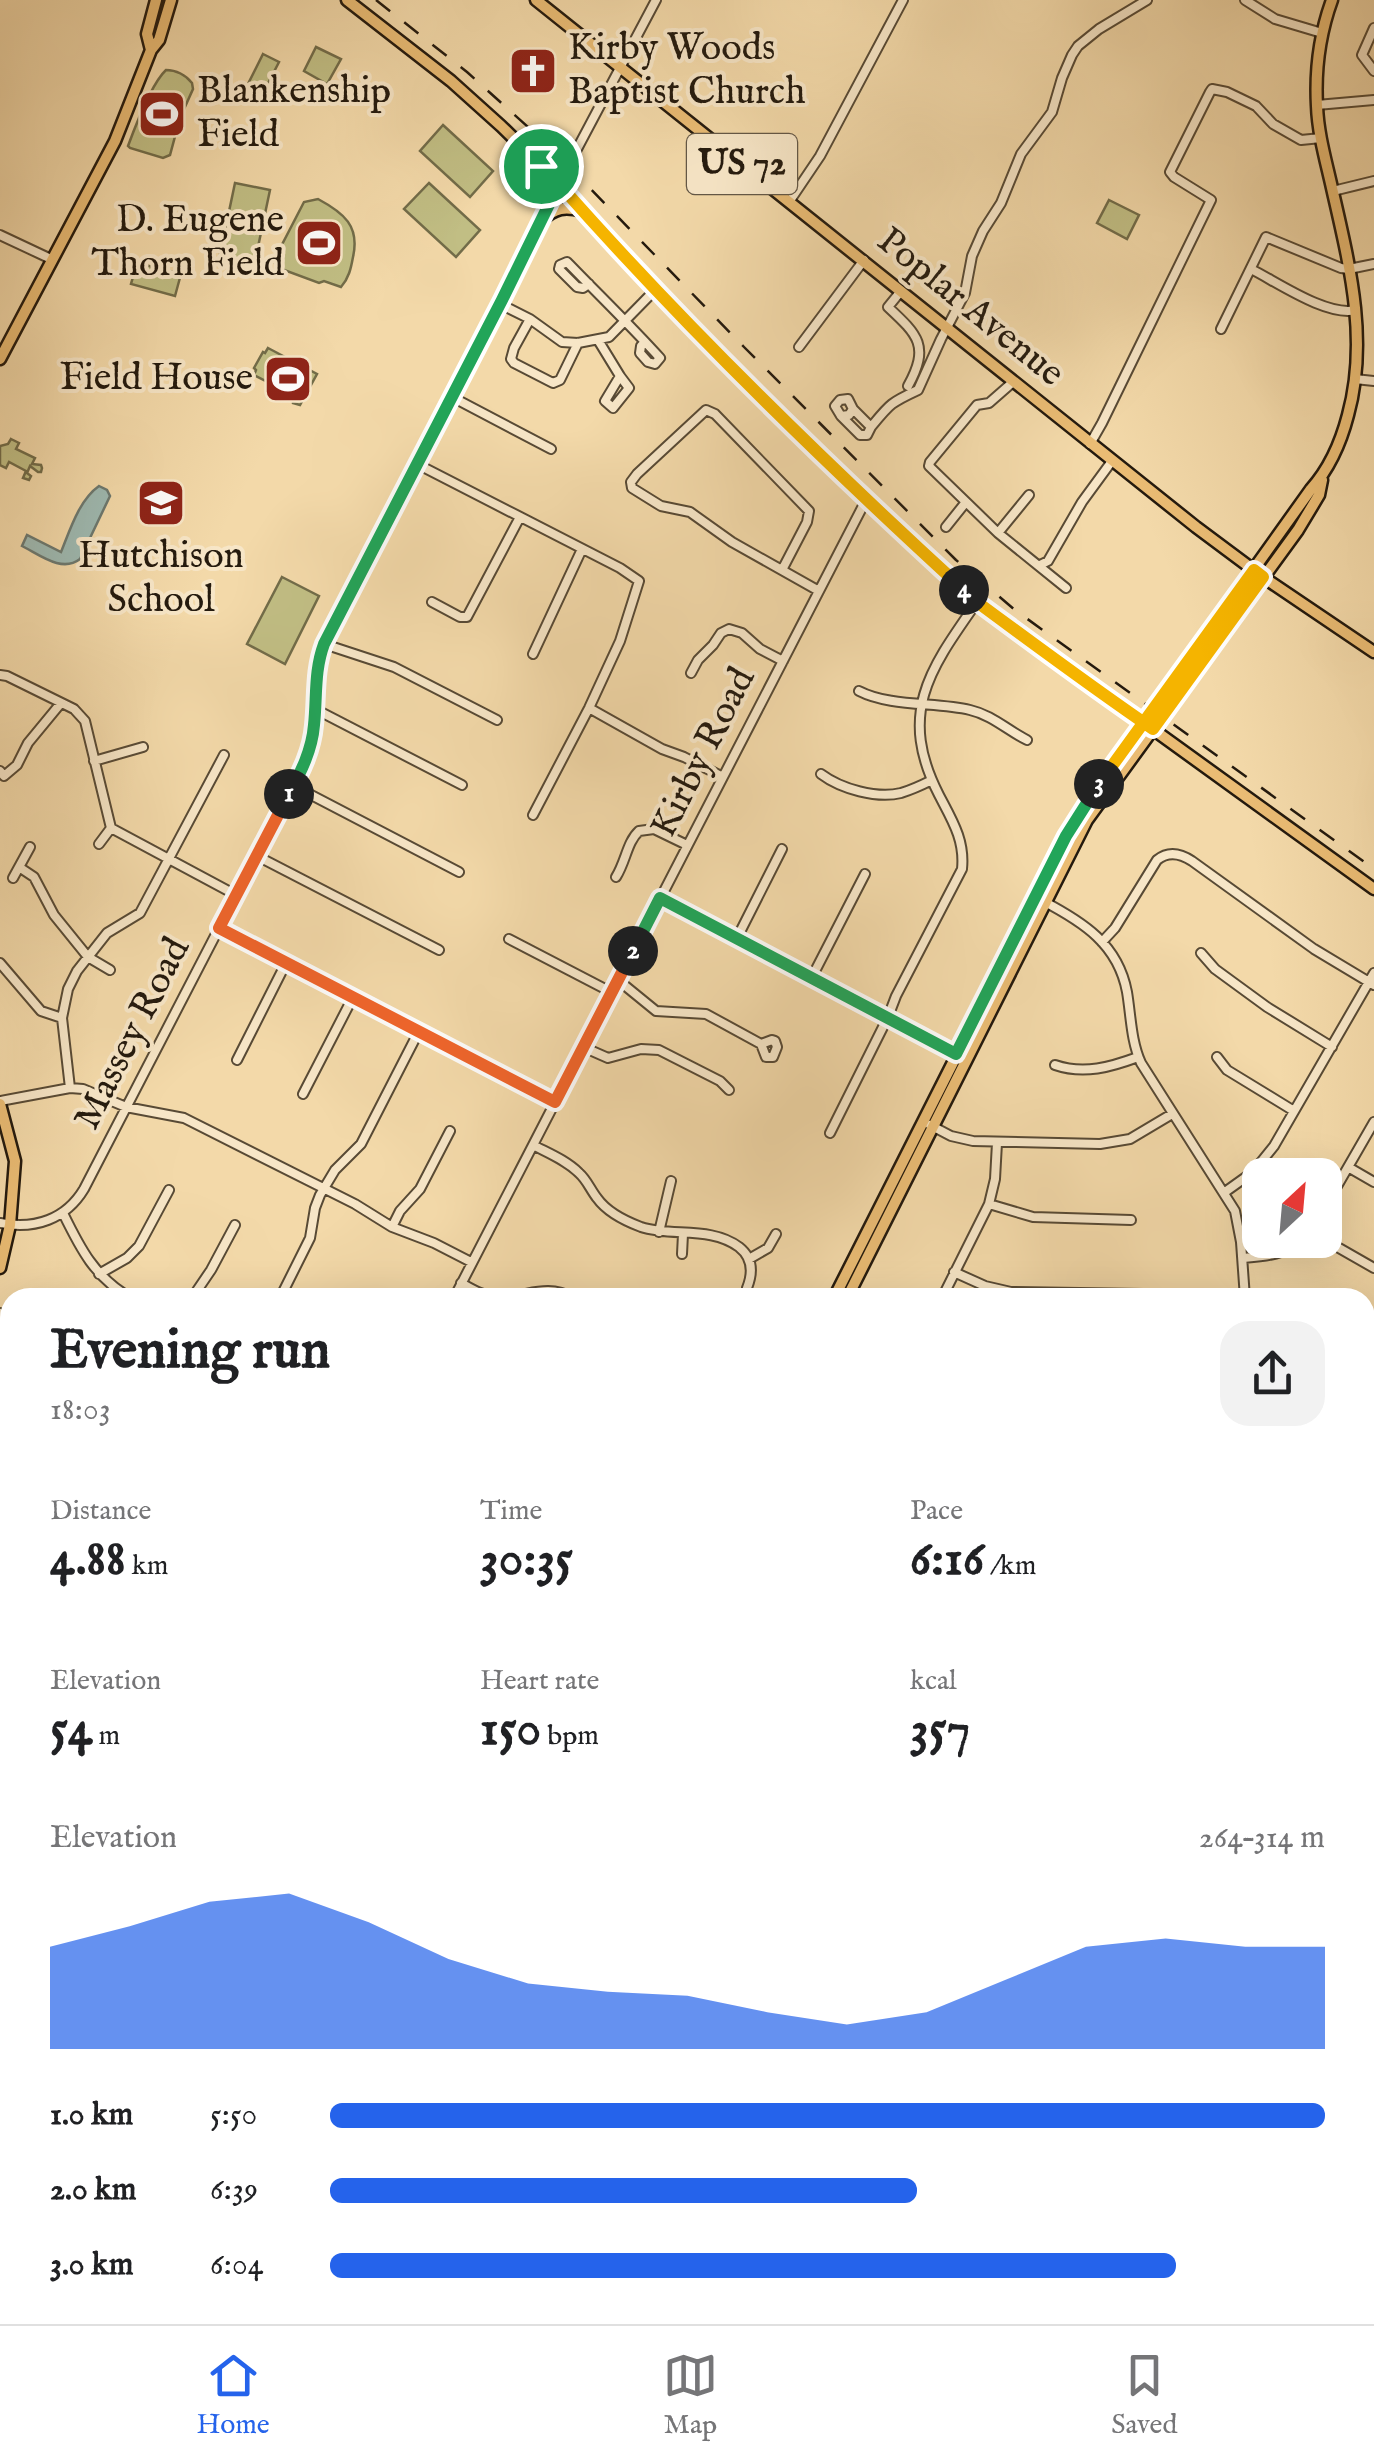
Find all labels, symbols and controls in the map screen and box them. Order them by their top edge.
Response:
place label: Kirby Woods Baptist Church [568,25,805,117]
church icon: Kirby Woods Baptist Church [507,45,559,97]
place label: Blankenship Field [197,68,391,160]
sports icon: Blankenship Field [136,88,188,140]
pin [499,124,584,209]
road number: US 72 [687,134,797,194]
icon: arrive [514,139,569,194]
place label: D. Eugene Thorn Field [91,197,285,289]
sports icon: D. Eugene Thorn Field [293,217,345,269]
street label: Poplar Avenue [867,218,1073,398]
sports icon: Field House [262,353,314,405]
place label: Field House [60,355,253,403]
school or university icon: Hutchison School [135,477,187,529]
place label: Hutchison School [78,533,244,625]
pin: 4 [939,565,989,615]
text: 4 [957,572,971,607]
street label: Kirby Road [641,659,768,846]
pin: 3 [1074,759,1124,809]
text: 3 [1094,766,1104,801]
pin: 1 [264,769,314,819]
text: 1 [284,776,294,811]
pin: 2 [608,926,658,976]
street label: Massey Road [64,929,202,1138]
text: 2 [626,933,640,968]
north arrow [1242,1158,1342,1258]
map controls [1242,1158,1342,1258]
text: Evening run [50,1317,330,1387]
button: share [1220,1321,1325,1426]
text: 18:03 [50,1390,111,1431]
text: Distance [50,1494,151,1529]
text: Time [480,1494,542,1529]
text: Pace [910,1494,963,1529]
text: 4.88 [50,1529,126,1592]
text: 30:35 [480,1529,573,1592]
text: 6:16 [910,1529,984,1592]
text: km [126,1549,168,1584]
text: /km [984,1549,1036,1584]
text: Elevation [50,1664,161,1699]
text: Heart rate [480,1664,599,1699]
text: kcal [910,1664,957,1699]
text: 54 [50,1699,92,1762]
text: 150 [480,1699,541,1762]
text: 357 [910,1699,970,1762]
text: m [92,1719,120,1754]
text: bpm [541,1719,599,1754]
text: Elevation [50,1818,177,1859]
text: 264–314 m [1199,1818,1325,1859]
text: 1.0 km [50,2095,133,2136]
text: 5:50 [210,2095,257,2136]
text: 2.0 km [50,2170,136,2211]
text: 6:39 [210,2170,258,2211]
text: 3.0 km [50,2245,133,2286]
text: 6:04 [210,2245,263,2286]
tab: Home [197,2348,270,2443]
tab: Map [663,2348,718,2443]
tab: Saved [1111,2348,1177,2443]

